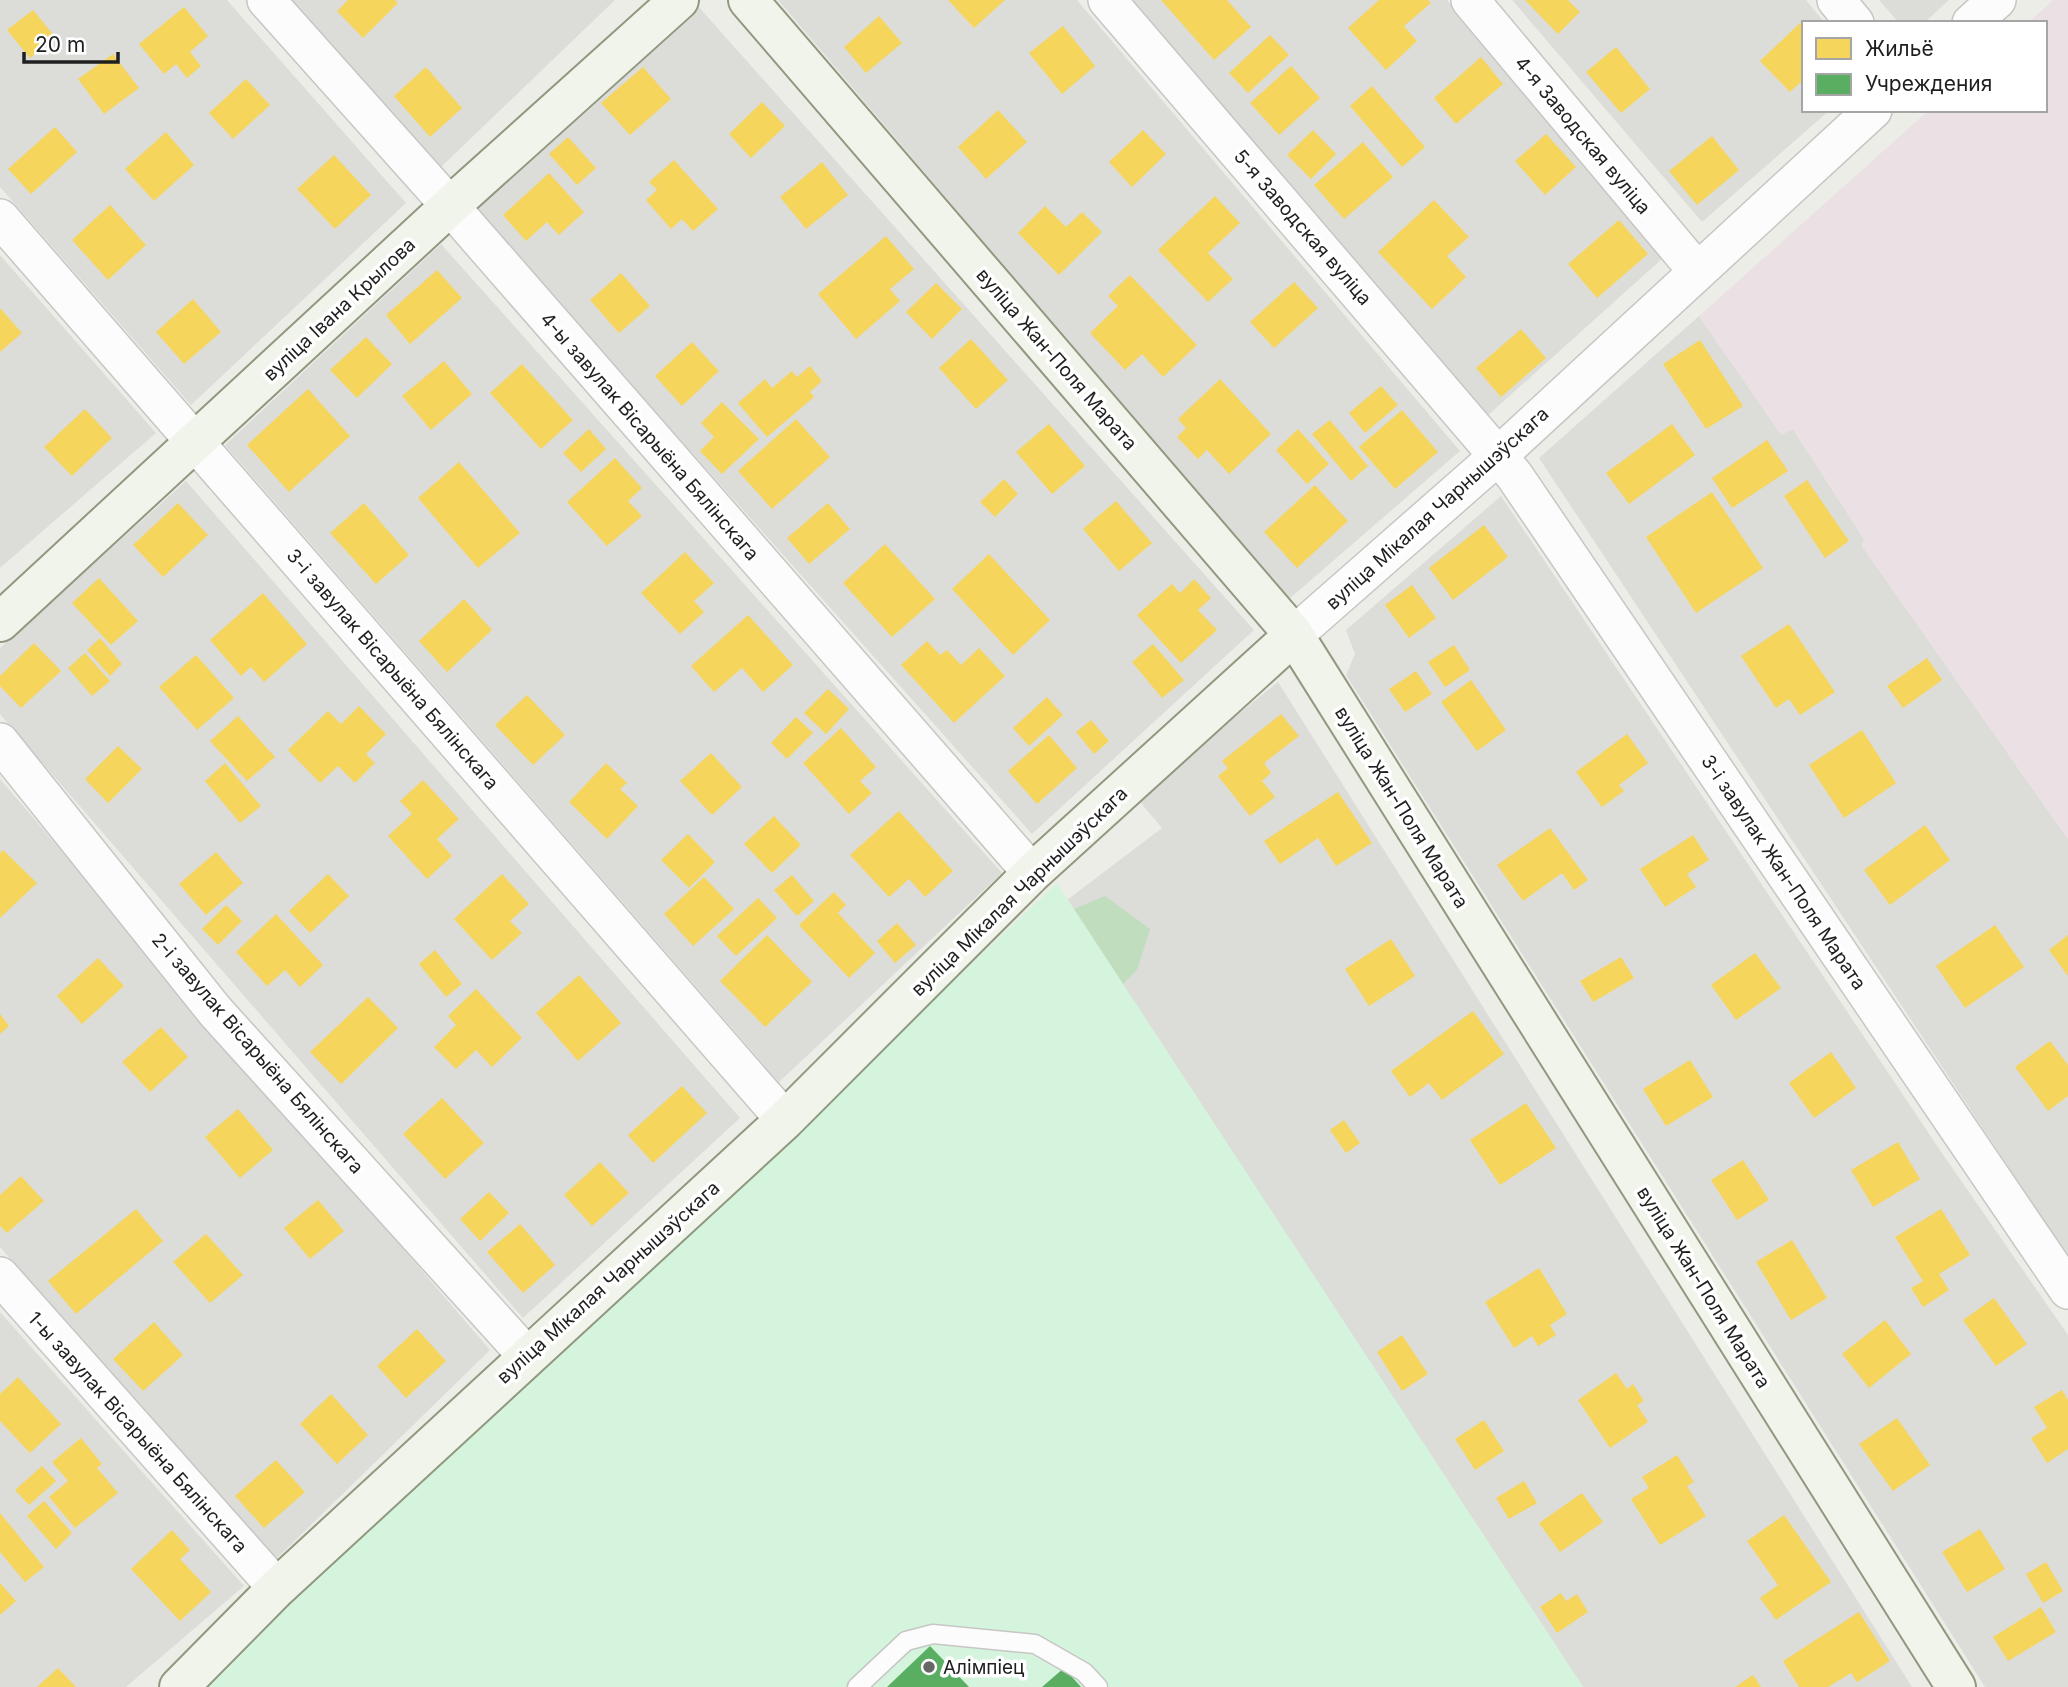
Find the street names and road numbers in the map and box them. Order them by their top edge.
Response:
street label: 4-я Заводская вуліца [1510,52,1655,219]
street label: 5-я Заводская вуліца [1229,145,1376,310]
street label: вуліца Івана Крылова [259,233,420,386]
street label: вуліца Жан-Поля Марата [971,264,1142,455]
street label: 4-ы завулак Вісарыёна Бялінскага [536,308,764,565]
street label: вуліца Мікалая Чарнышэўскага [1321,402,1553,614]
street label: 3-і завулак Вісарыёна Бялінскага [282,544,503,794]
street label: вуліца Жан-Поля Марата [1330,702,1473,912]
street label: 3-і завулак Жан-Поля Марата [1696,751,1871,994]
street label: вуліца Мікалая Чарнышэўскага [906,782,1132,1001]
street label: 2-і завулак Вісарыёна Бялінскага [147,928,368,1178]
street label: вуліца Мікалая Чарнышэўскага [492,1176,724,1388]
street label: вуліца Жан-Поля Марата [1632,1182,1775,1392]
street label: 1-ы завулак Вісарыёна Бялінскага [23,1307,252,1558]

